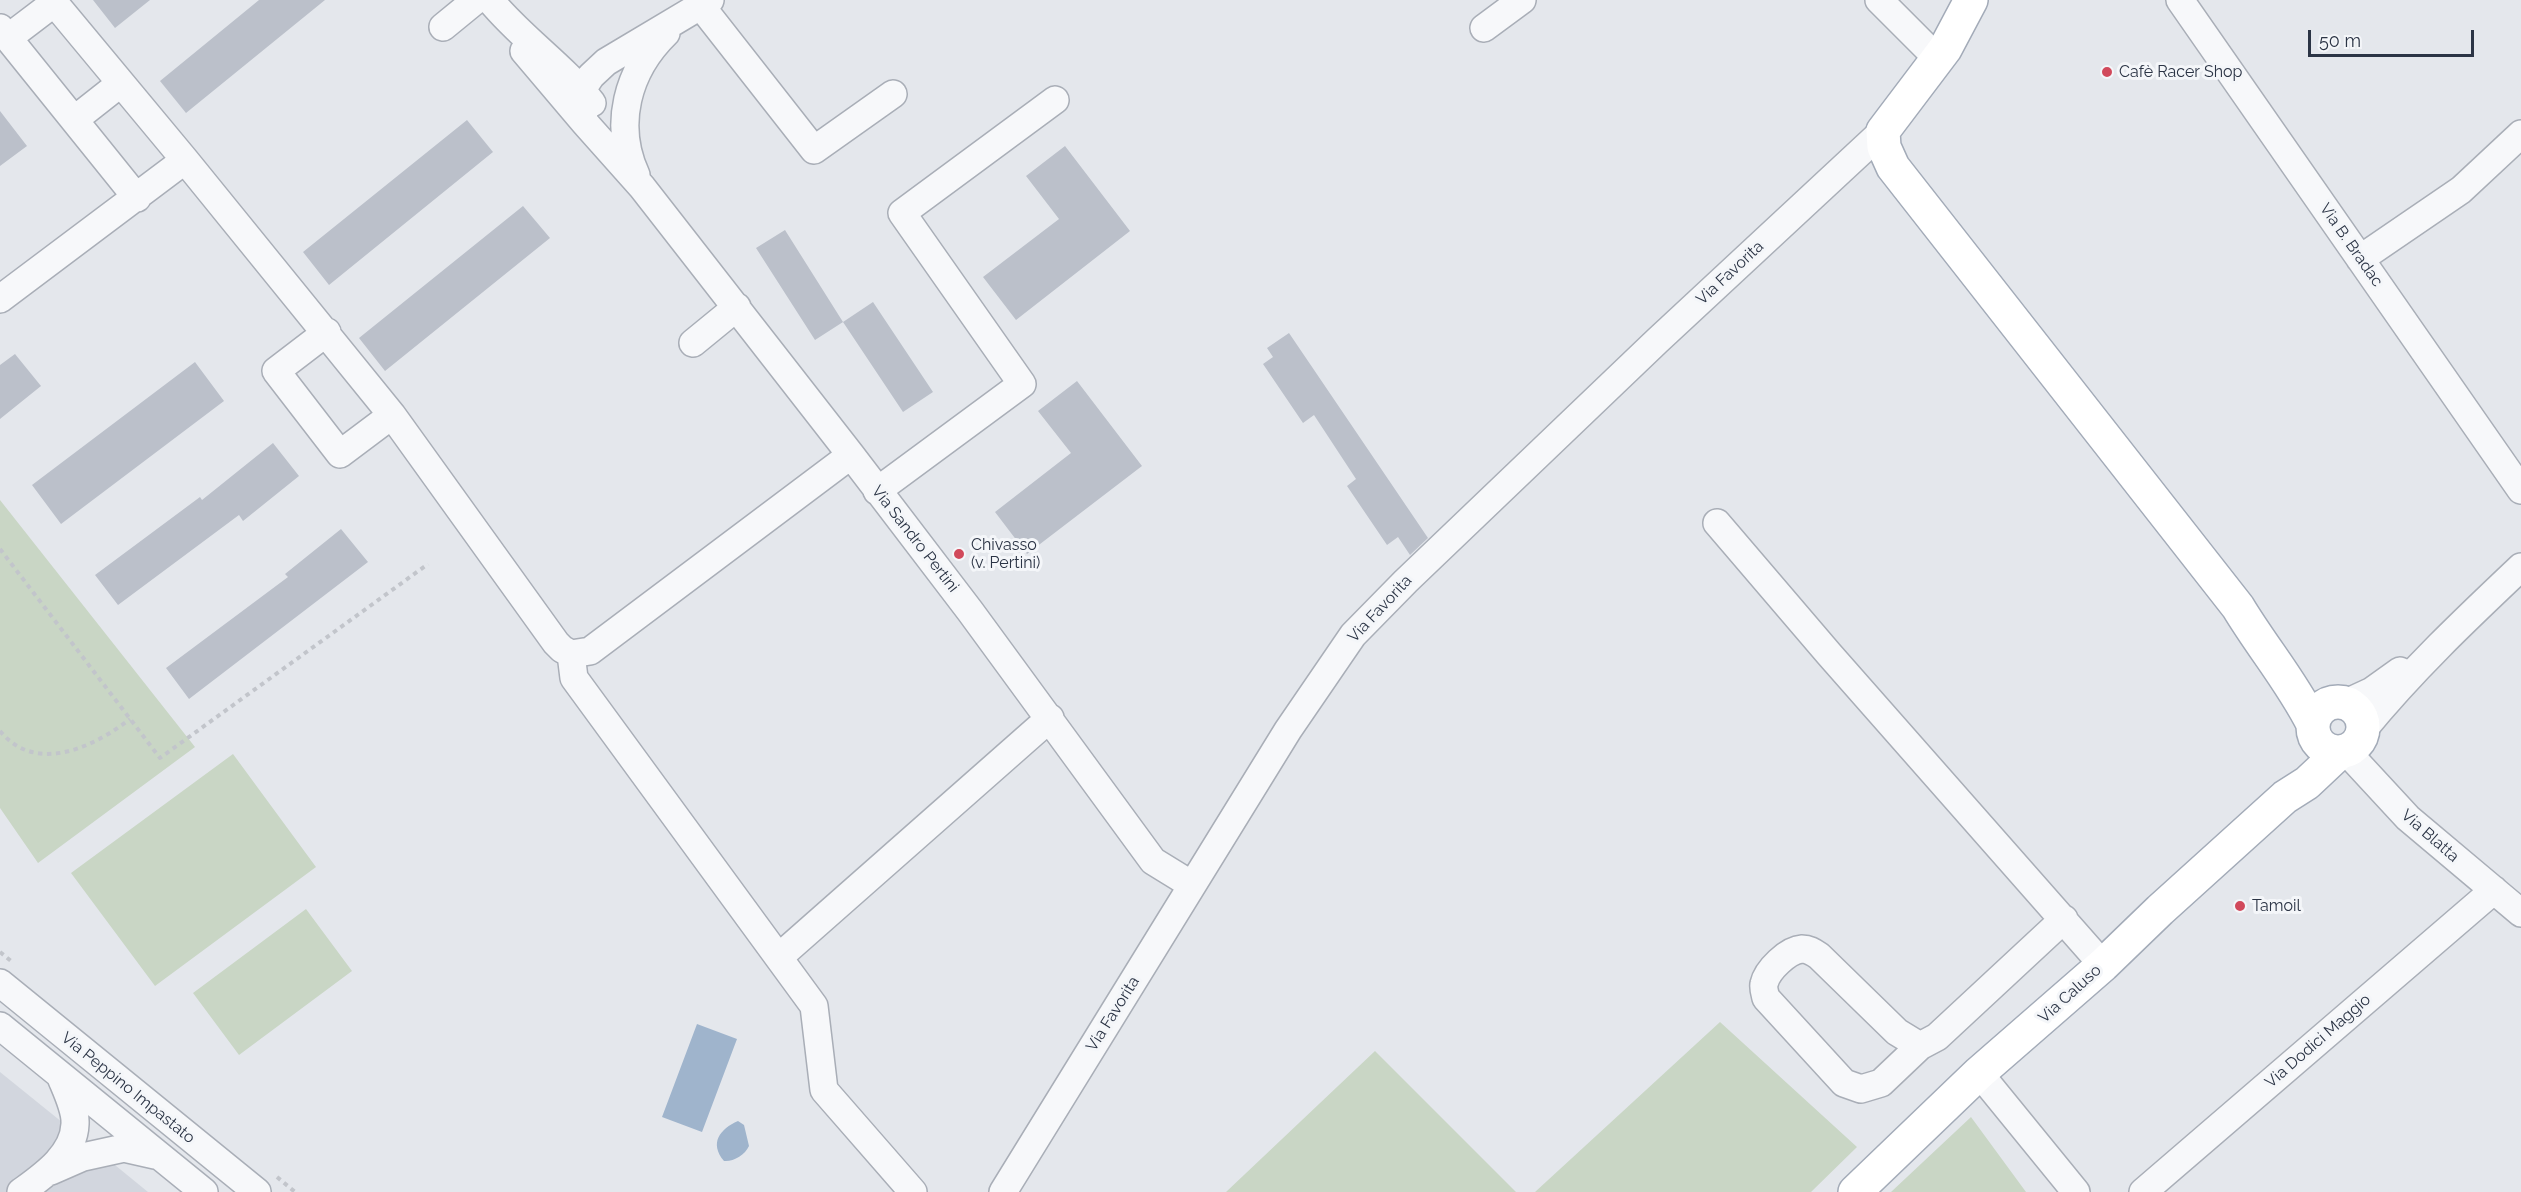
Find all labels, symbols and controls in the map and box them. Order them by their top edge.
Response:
scale bar [2311,18,2478,56]
text: 50 m [2319,30,2361,51]
place label: Cafè Racer Shop [2119,62,2242,82]
marker: Cafè Racer Shop [2100,65,2114,79]
street label: Via B. Bradac [2315,200,2387,290]
street label: Via Favorita [1692,237,1768,309]
street label: Via Sandro Pertini [867,482,963,596]
place label: Chivasso (v. Pertini) [971,535,1040,573]
marker: Chivasso (v. Pertini) [952,547,966,561]
street label: Via Favorita [1344,571,1416,647]
street label: Via Blatta [2397,806,2463,866]
place label: Tamoil [2252,896,2301,916]
marker: Tamoil [2233,899,2247,913]
street label: Via Caluso [2035,961,2105,1027]
street label: Via Favorita [1082,973,1144,1055]
street label: Via Dodici Maggio [2261,990,2375,1092]
street label: Via Peppino Impastato [57,1028,199,1148]

